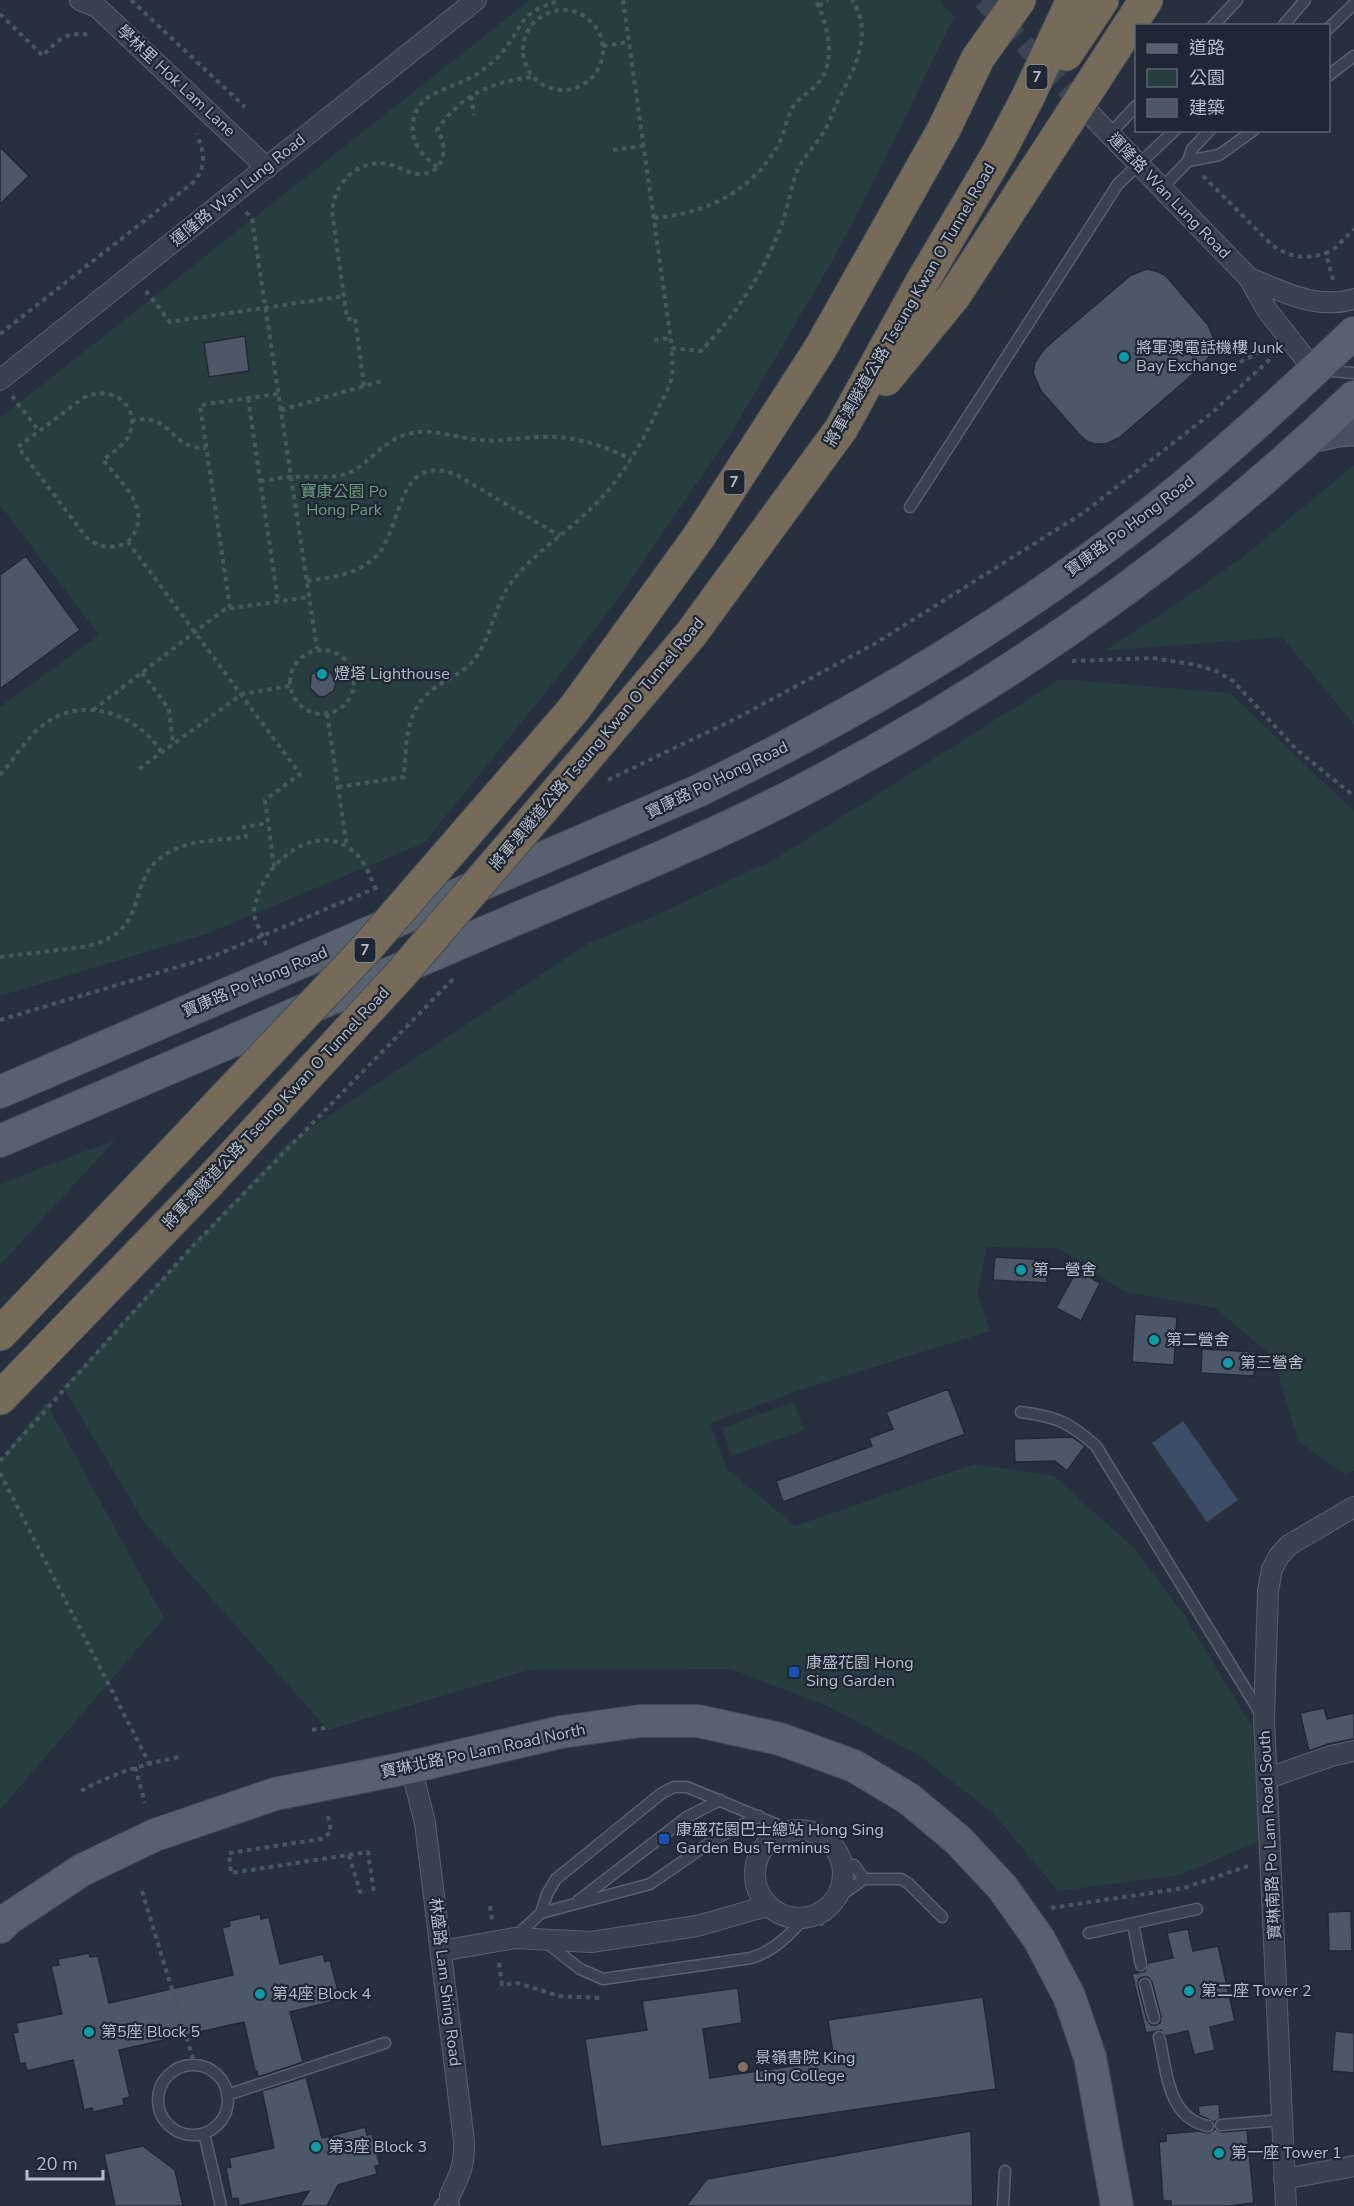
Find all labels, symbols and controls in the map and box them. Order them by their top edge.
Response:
street label: 學林里 Hok Lam Lane [112,20,240,142]
legend [1135,24,1330,132]
text: 道路 [1189,36,1225,60]
road number: 7 [1026,65,1048,89]
text: 公園 [1189,66,1225,90]
text: 建築 [1189,96,1225,120]
street label: 運隆路 Wan Lung Road [1103,128,1235,264]
street label: 運隆路 Wan Lung Road [166,129,310,251]
street label: 將軍澳隧道公路 Tseung Kwan O Tunnel Road [820,159,1000,451]
place label: 將軍澳電話機樓 Junk Bay Exchange [1136,337,1284,377]
marker: 將軍澳電話機樓 Junk Bay Exchange [1117,350,1131,364]
road number: 7 [724,470,744,494]
street label: 寶康路 Po Hong Road [1061,470,1199,582]
park label: 寶康公園 Po Hong Park [301,481,387,521]
street label: 將軍澳隧道公路 Tseung Kwan O Tunnel Road [485,613,709,875]
place label: 燈塔 Lighthouse [334,663,450,685]
marker: 燈塔 Lighthouse [315,667,329,681]
street label: 寶康路 Po Hong Road [642,736,792,824]
road number: 7 [354,938,376,962]
street label: 寶康路 Po Hong Road [179,941,331,1023]
street label: 將軍澳隧道公路 Tseung Kwan O Tunnel Road [158,982,394,1234]
place label: 第一營舍 [1033,1259,1097,1281]
marker: 第一營舍 [1014,1263,1028,1277]
place label: 第二營舍 [1166,1329,1230,1351]
marker: 第二營舍 [1147,1333,1161,1347]
place label: 第三營舍 [1240,1352,1304,1374]
marker: 第三營舍 [1221,1356,1235,1370]
place label: 康盛花園 Hong Sing Garden [806,1652,914,1692]
marker: 康盛花園 Hong Sing Garden [787,1665,801,1679]
street label: 寶琳北路 Po Lam Road North [379,1719,587,1783]
street label: 寶琳南路 Po Lam Road South [1254,1730,1286,1940]
place label: 康盛花園巴士總站 Hong Sing Garden Bus Terminus [676,1819,884,1859]
marker: 康盛花園巴士總站 Hong Sing Garden Bus Terminus [657,1832,671,1846]
street label: 林盛路 Lam Shing Road [424,1897,466,2067]
place label: 第二座 Tower 2 [1201,1980,1312,2002]
place label: 第4座 Block 4 [272,1983,372,2005]
marker: 第二座 Tower 2 [1182,1984,1196,1998]
marker: 第4座 Block 4 [253,1987,267,2001]
place label: 第5座 Block 5 [101,2021,200,2043]
marker: 第5座 Block 5 [82,2025,96,2039]
place label: 景嶺書院 King Ling College [755,2047,855,2087]
marker: 景嶺書院 King Ling College [736,2060,750,2074]
place label: 第3座 Block 3 [328,2136,427,2158]
marker: 第3座 Block 3 [309,2140,323,2154]
place label: 第一座 Tower 1 [1231,2142,1342,2164]
scale bar [27,2143,104,2181]
marker: 第一座 Tower 1 [1212,2146,1226,2160]
text: 20 m [36,2152,78,2176]

